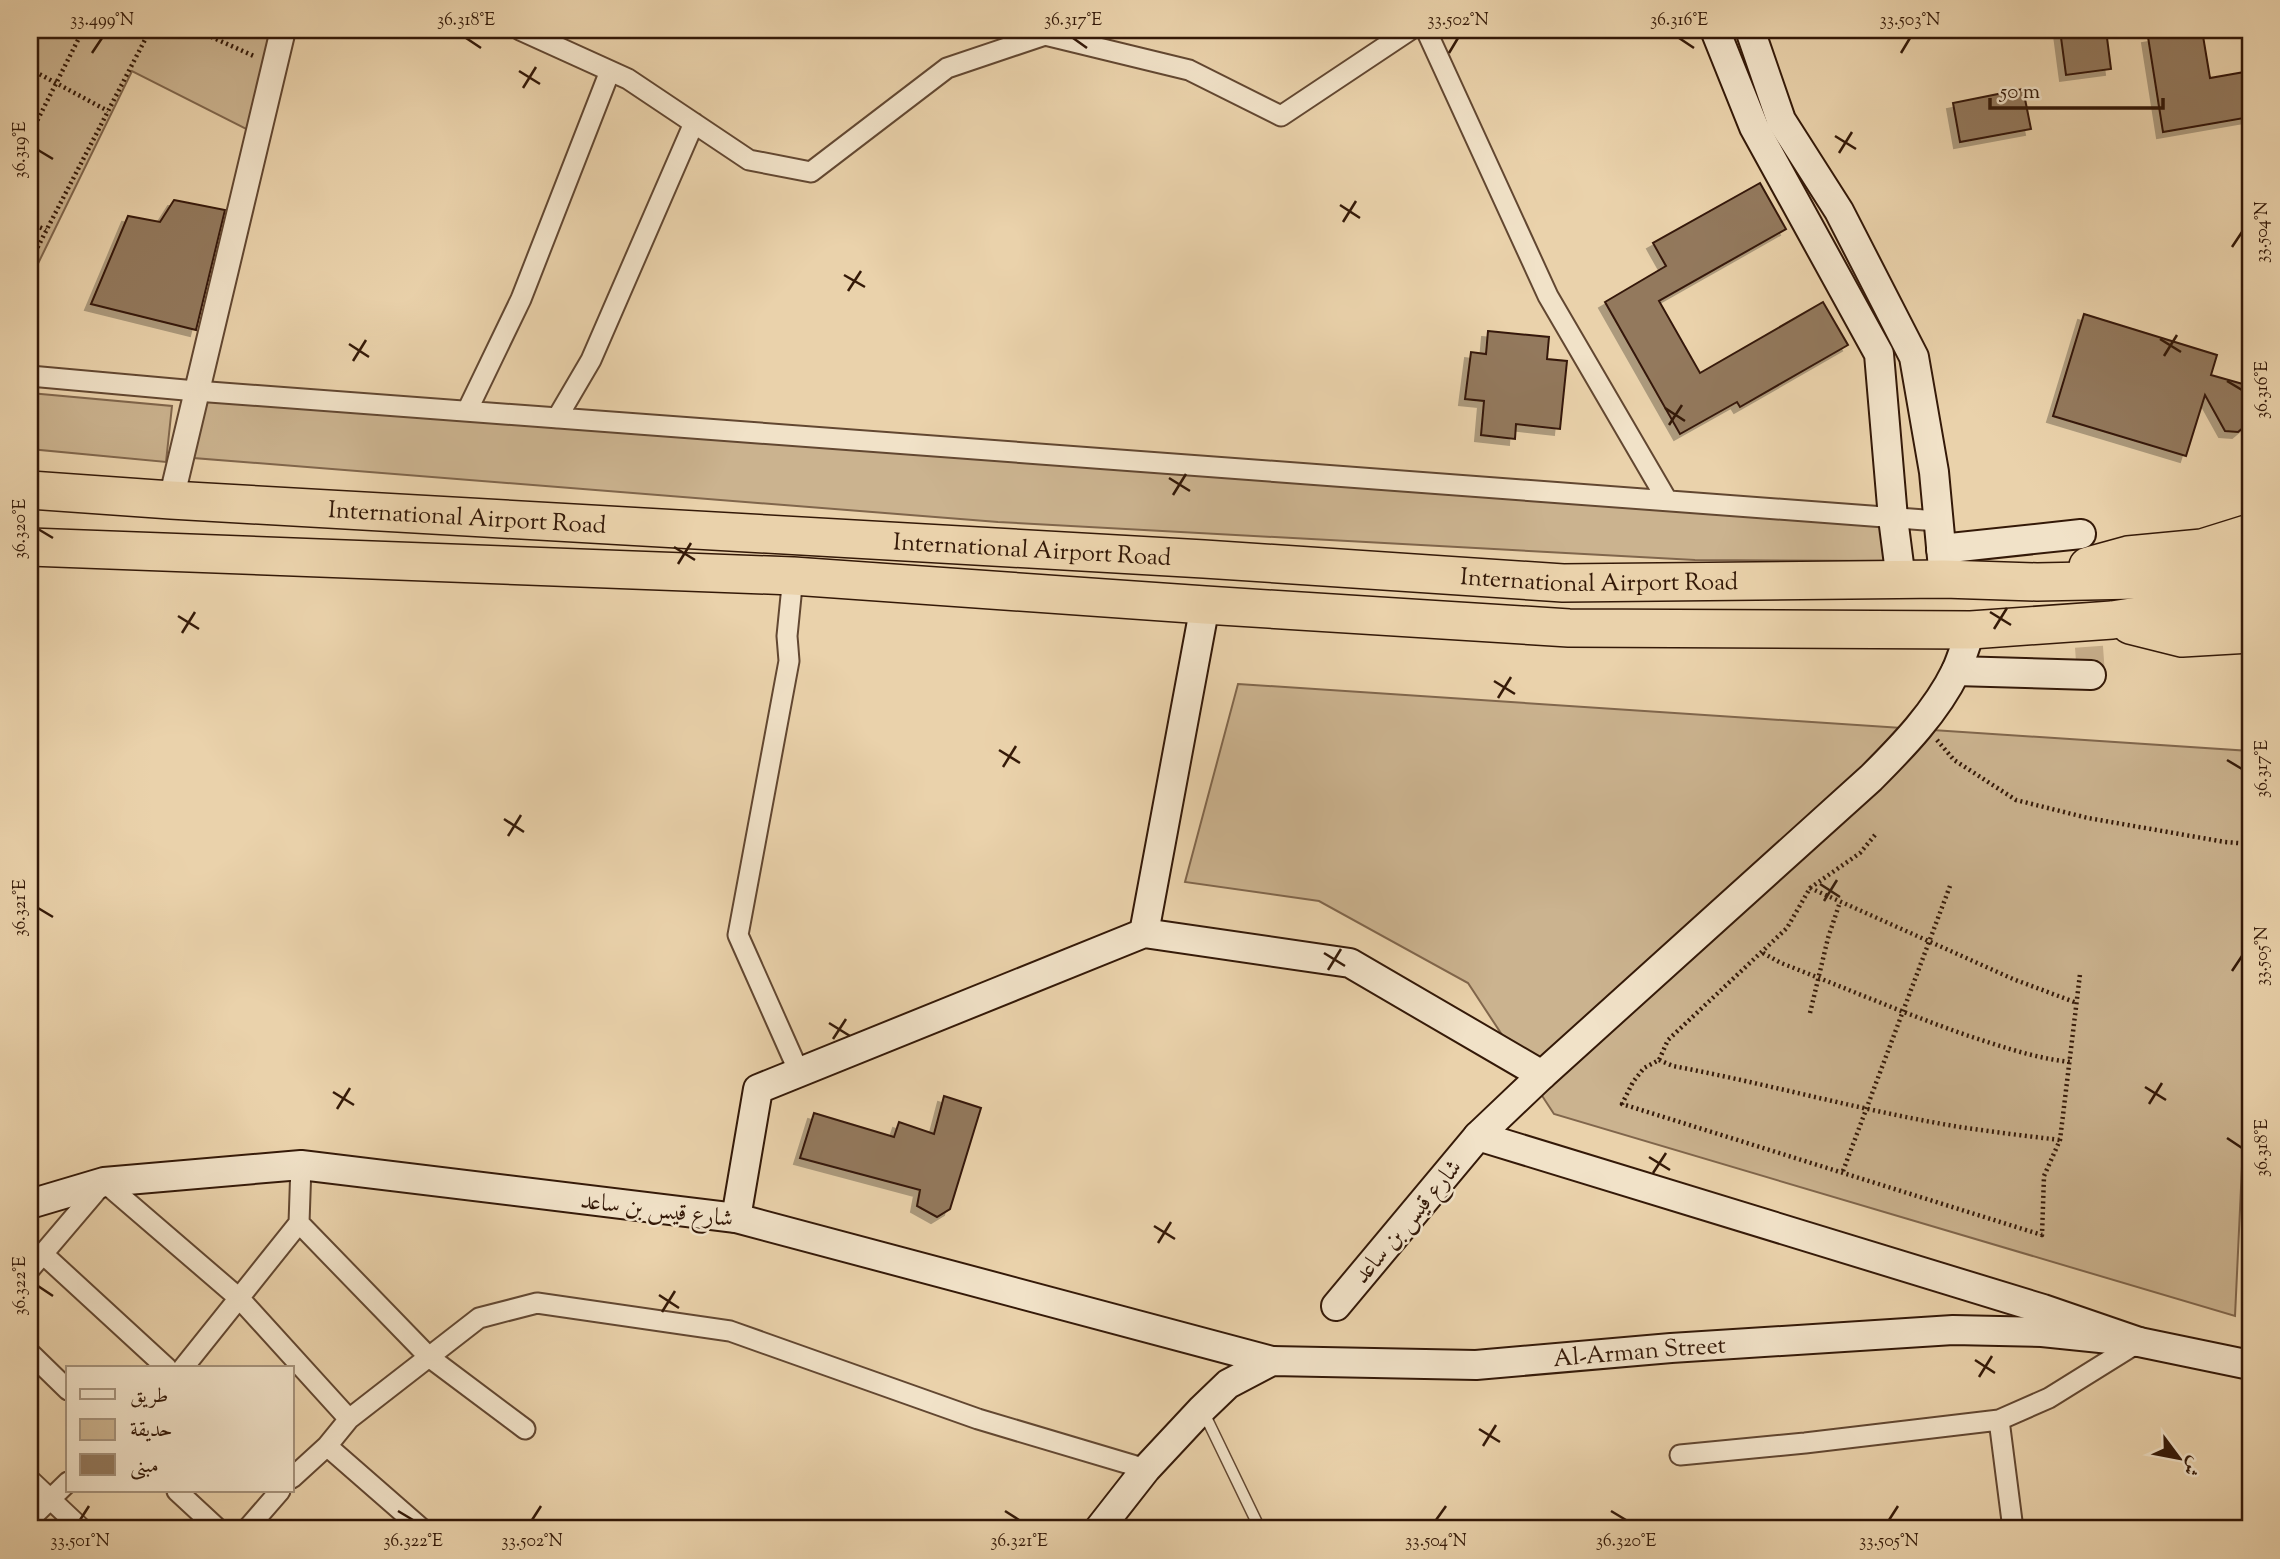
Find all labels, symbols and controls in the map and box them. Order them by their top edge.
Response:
text: 33.499°N [70,8,134,34]
text: 36.318°E [437,8,495,34]
text: 36.317°E [1044,8,1102,34]
text: 33.502°N [1427,8,1489,34]
text: 36.316°E [1650,8,1708,34]
text: 33.503°N [1880,8,1940,34]
scale bar [1990,66,2163,110]
text: 50 m [1999,78,2040,108]
text: 36.319°E [8,121,34,179]
text: 33.504°N [2250,201,2276,263]
text: 36.316°E [2250,361,2276,419]
street label: International Airport Road [327,494,607,544]
text: 36.320°E [8,499,34,559]
street label: International Airport Road [892,526,1173,576]
street label: International Airport Road [1459,561,1739,602]
text: 36.317°E [2250,740,2276,798]
text: 36.321°E [8,879,34,937]
text: 33.505°N [2250,926,2276,986]
text: 36.318°E [2250,1119,2276,1177]
street label: شارع قيس بن ساعد [1346,1153,1472,1293]
street label: شارع قيس بن ساعد [578,1185,735,1238]
text: 36.322°E [8,1256,34,1316]
street label: Al-Arman Street [1552,1330,1727,1377]
legend [66,1366,294,1492]
text: طريق [130,1382,168,1412]
text: حديقة [130,1416,173,1446]
north arrow [2144,1422,2214,1492]
text: ش [2175,1451,2208,1481]
text: مبنى [130,1452,159,1482]
text: 33.501°N [50,1529,110,1555]
text: 36.322°E [383,1529,443,1555]
text: 33.502°N [501,1529,563,1555]
text: 36.321°E [990,1529,1048,1555]
text: 33.504°N [1405,1529,1467,1555]
text: 36.320°E [1596,1529,1656,1555]
text: 33.505°N [1859,1529,1919,1555]

